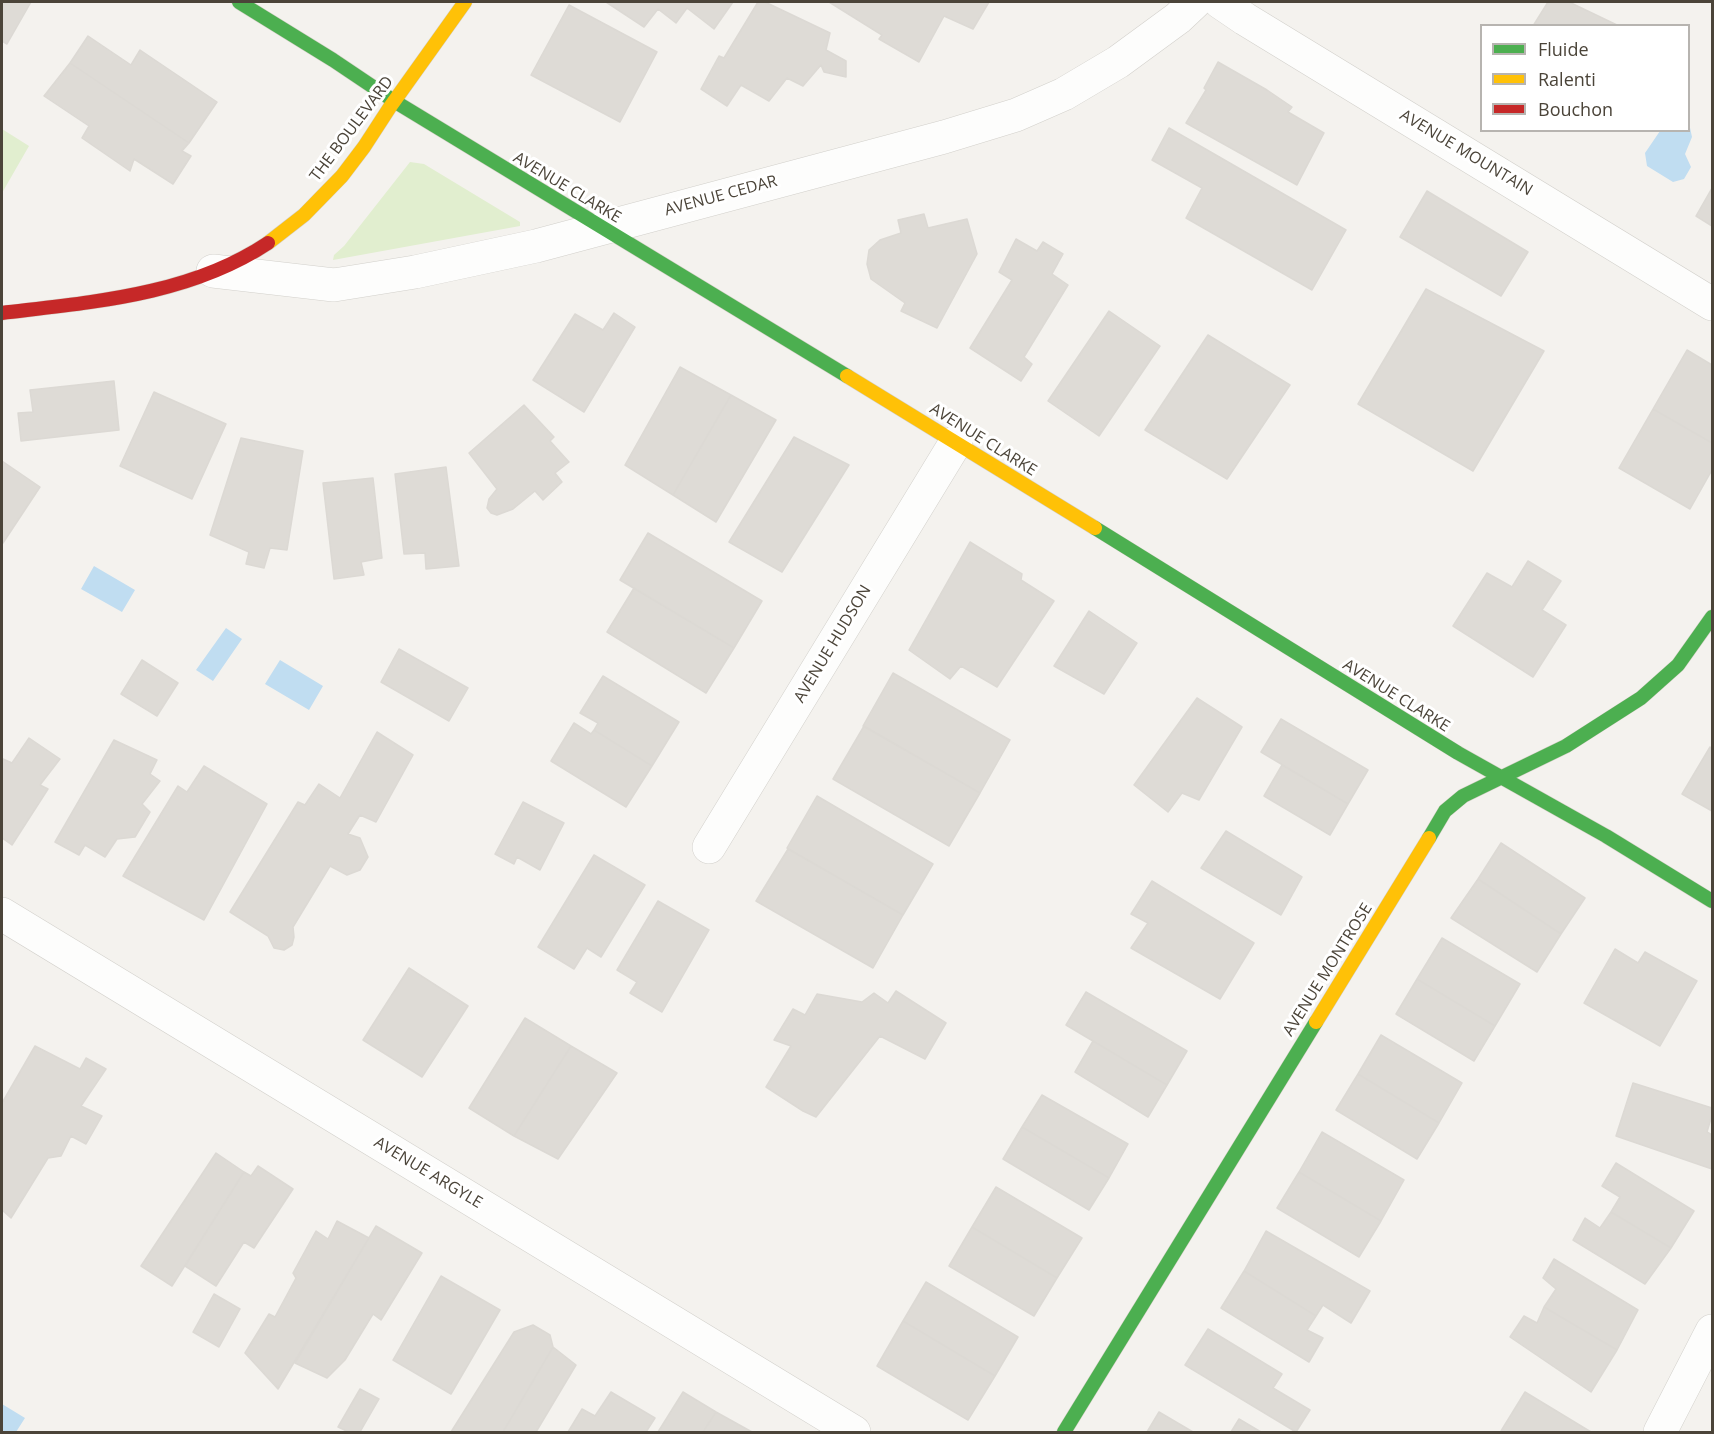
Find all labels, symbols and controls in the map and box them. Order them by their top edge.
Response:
legend [1480,24,1690,132]
text: Fluide [1538,37,1589,61]
text: Ralenti [1538,67,1596,91]
street label: THE BOULEVARD [306,73,398,185]
text: Bouchon [1538,97,1613,121]
street label: AVENUE MOUNTAIN [1396,106,1536,200]
street label: AVENUE CLARKE [510,148,624,228]
street label: AVENUE CEDAR [663,172,779,220]
street label: AVENUE CLARKE [926,399,1040,481]
street label: AVENUE HUDSON [790,582,876,706]
street label: AVENUE CLARKE [1339,655,1453,737]
street label: AVENUE MONTROSE [1279,900,1377,1040]
street label: AVENUE ARGYLE [370,1133,486,1213]

